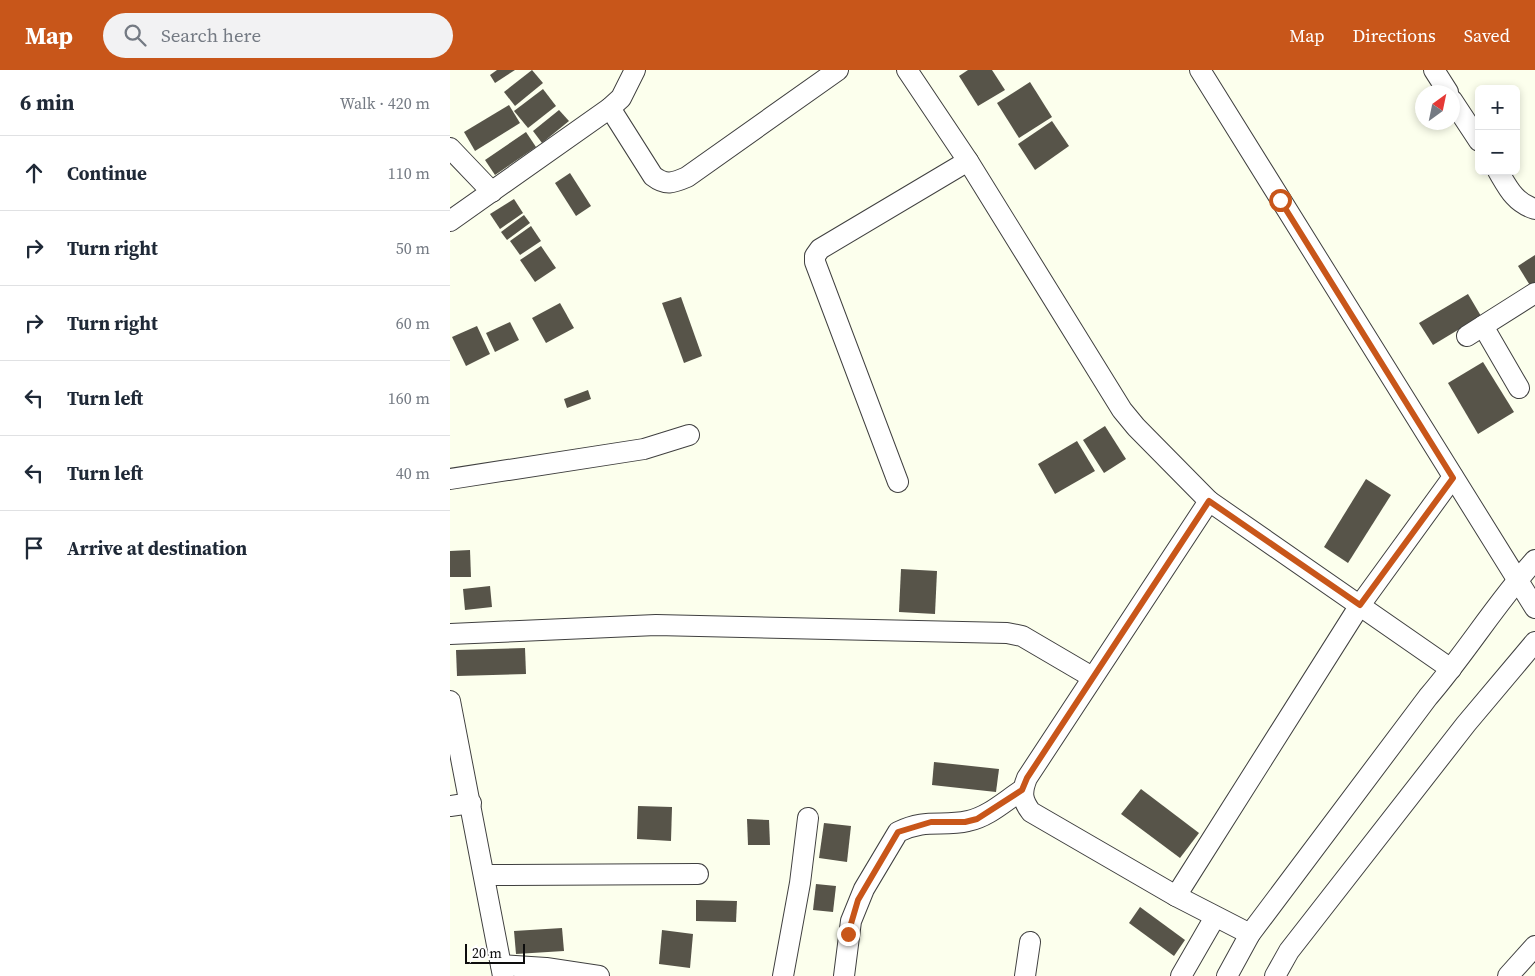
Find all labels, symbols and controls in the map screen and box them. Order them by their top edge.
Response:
search box [103,13,453,58]
text: Map [25,19,73,52]
icon: search [121,21,149,49]
text: Search here [161,22,261,48]
text: Map [1289,23,1325,48]
text: Directions [1353,23,1436,48]
text: Saved [1464,23,1510,48]
north arrow [1415,85,1460,130]
map controls [1475,85,1520,175]
button: + [1475,85,1520,130]
text: 6 min [20,88,75,117]
text: Walk · 420 m [340,92,430,114]
button: − [1475,130,1520,175]
icon: ahead [20,159,48,187]
text: Continue [67,160,147,186]
text: 110 m [388,162,430,184]
route start [1269,189,1292,212]
icon: right [20,234,48,262]
text: Turn right [67,235,158,261]
text: 50 m [396,237,430,259]
icon: right [20,309,48,337]
text: Turn right [67,310,158,336]
text: 60 m [396,312,430,334]
icon: left [20,384,48,412]
text: Turn left [67,385,143,411]
text: 160 m [388,387,430,409]
icon: left [20,459,48,487]
text: Turn left [67,460,143,486]
text: 40 m [396,462,430,484]
icon: arrive [20,534,48,562]
text: Arrive at destination [67,535,247,561]
route end [837,923,860,946]
scale bar [465,941,525,964]
text: 20 m [472,943,502,963]

